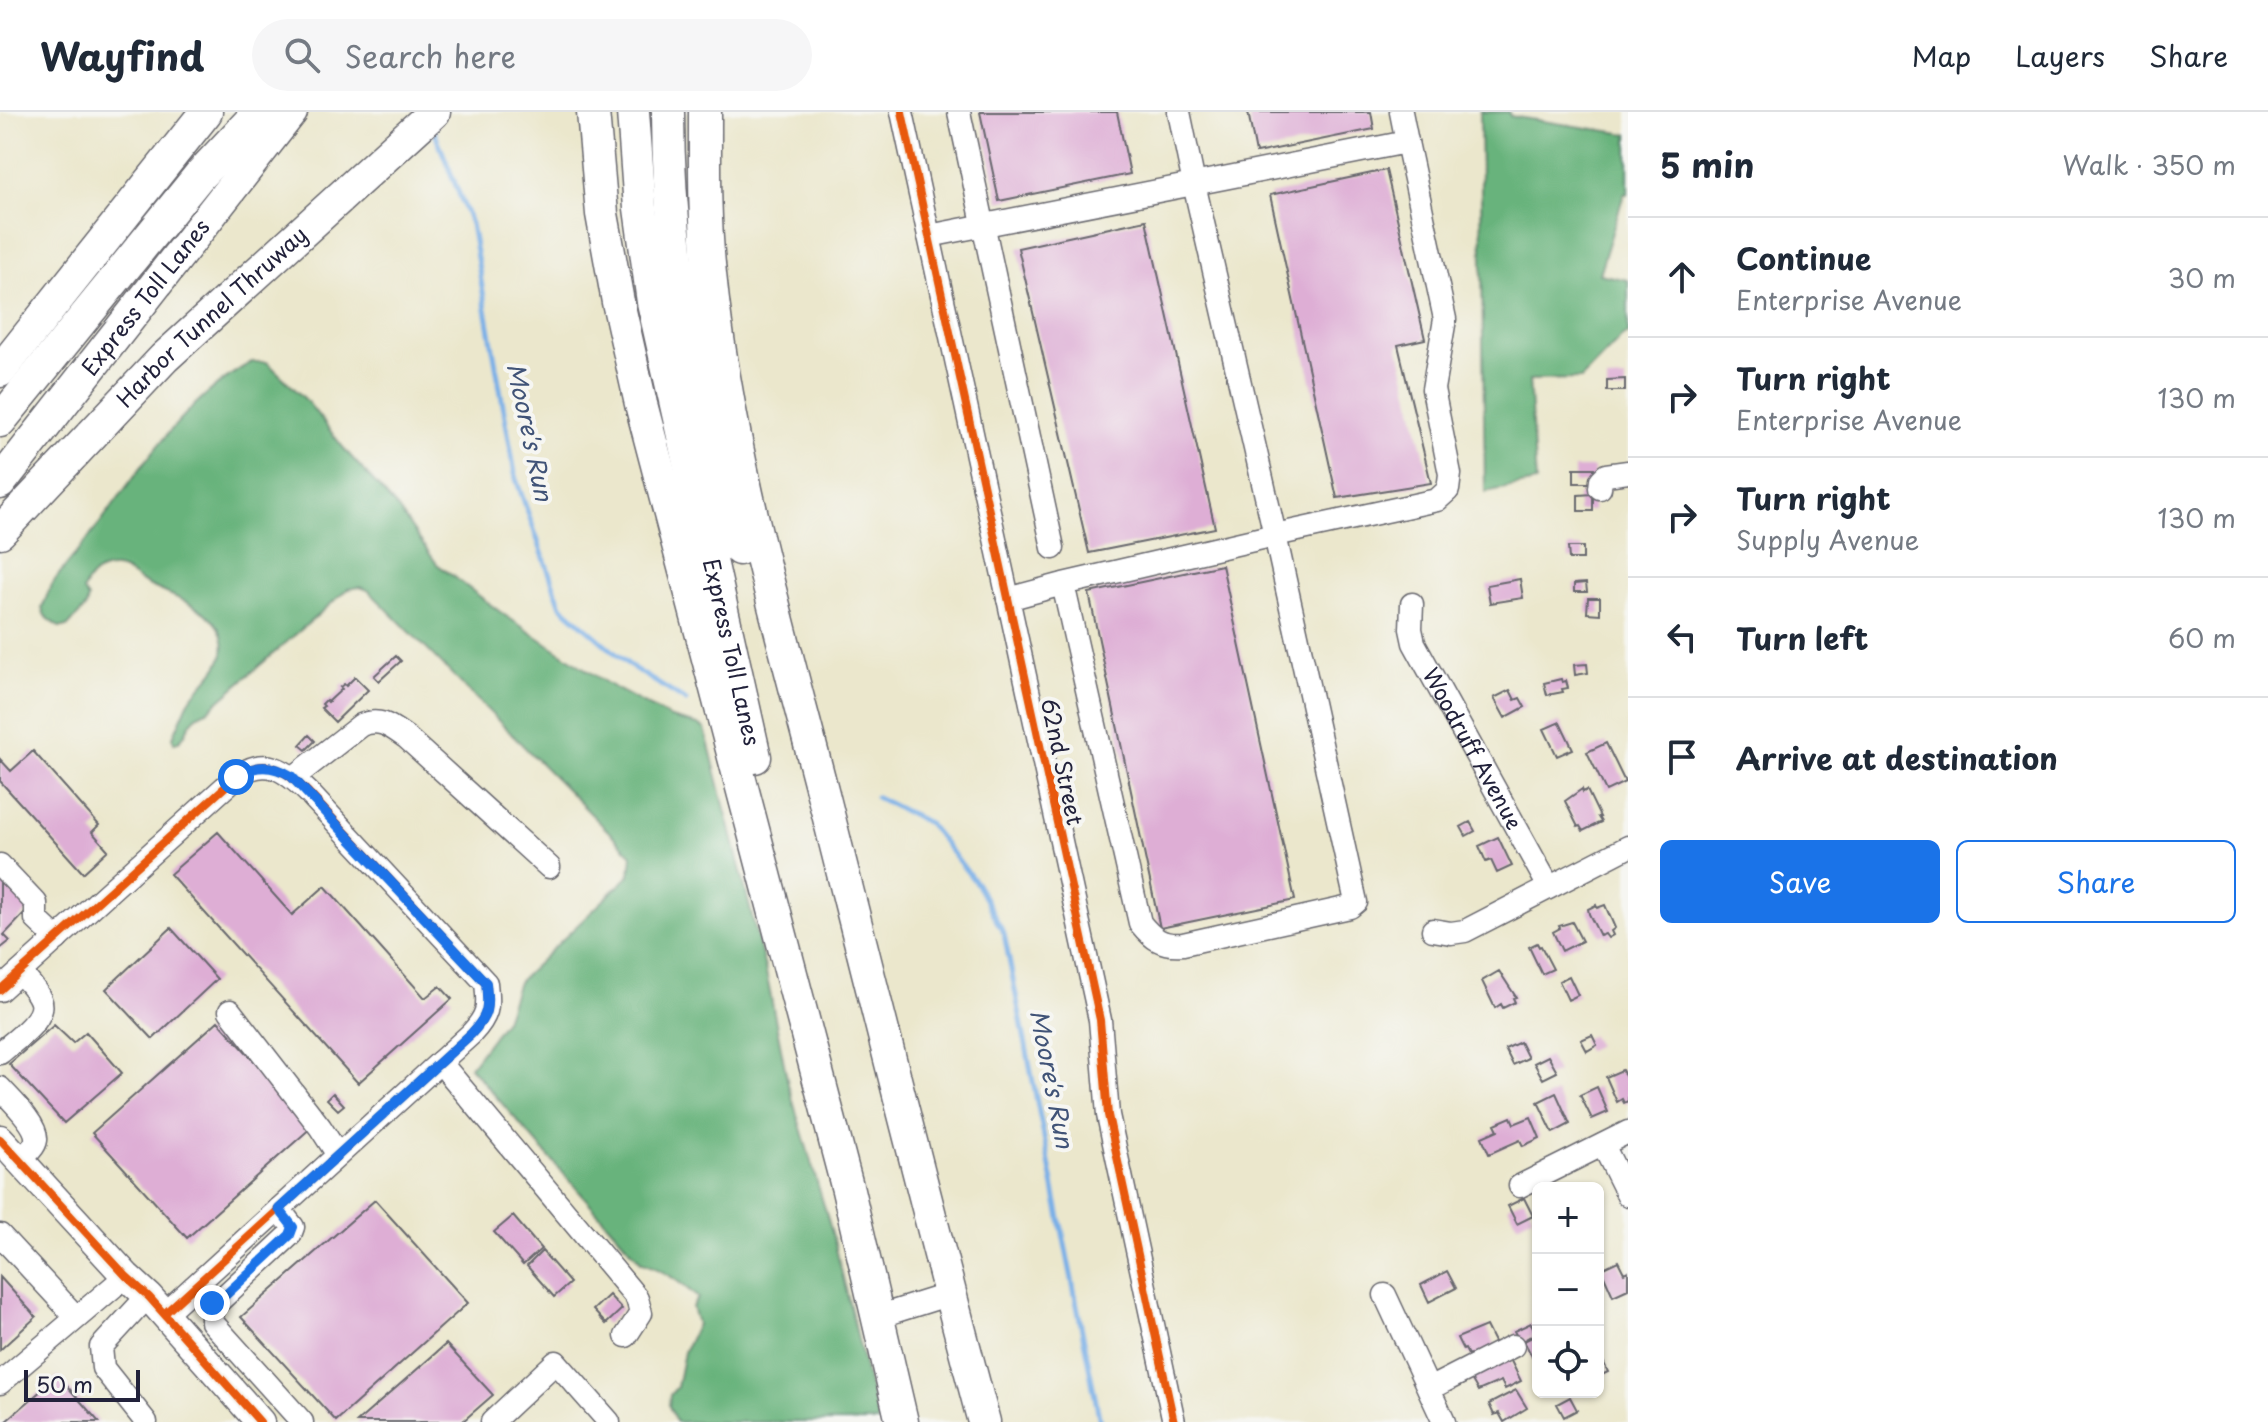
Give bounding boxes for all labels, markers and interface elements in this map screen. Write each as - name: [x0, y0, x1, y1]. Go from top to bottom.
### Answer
- search box: [252, 19, 812, 91]
- text: Wayfind: [40, 27, 204, 84]
- icon: search: [280, 33, 324, 77]
- text: Search here: [344, 33, 516, 78]
- text: Map: [1911, 34, 1971, 77]
- text: Layers: [2015, 34, 2105, 77]
- text: Share: [2149, 34, 2228, 77]
- text: 5 min: [1660, 138, 1754, 190]
- text: Walk · 350 m: [2063, 145, 2236, 184]
- street label: Express Toll Lanes: [73, 211, 216, 382]
- street label: Harbor Tunnel Thruway: [108, 218, 314, 414]
- text: Continue: [1736, 235, 1871, 280]
- icon: ahead: [1660, 255, 1704, 299]
- text: 30 m: [2168, 258, 2236, 297]
- text: Enterprise Avenue: [1736, 280, 1962, 319]
- text: Turn right: [1736, 355, 1891, 400]
- water label: Moore's Run: [499, 359, 564, 506]
- icon: right: [1660, 375, 1704, 419]
- text: 130 m: [2157, 378, 2236, 417]
- text: Enterprise Avenue: [1736, 400, 1962, 439]
- text: Turn right: [1736, 475, 1891, 520]
- icon: right: [1660, 495, 1704, 539]
- text: 130 m: [2157, 498, 2236, 537]
- text: Supply Avenue: [1736, 520, 1919, 559]
- street label: Express Toll Lanes: [696, 555, 770, 749]
- icon: left: [1660, 615, 1704, 659]
- text: Turn left: [1736, 615, 1868, 660]
- text: 60 m: [2168, 618, 2236, 657]
- street label: Woodruff Avenue: [1416, 661, 1532, 835]
- street label: 62nd Street: [1034, 695, 1093, 828]
- icon: arrive: [1660, 735, 1704, 779]
- text: Arrive at destination: [1736, 735, 2058, 780]
- route start: [218, 759, 254, 795]
- button: Save: [1660, 840, 1940, 923]
- button: Share: [1956, 840, 2236, 923]
- water label: Moore's Run: [1022, 1006, 1084, 1153]
- map controls: [1532, 1182, 1604, 1398]
- button: +: [1532, 1182, 1604, 1254]
- button: −: [1532, 1254, 1604, 1326]
- route end: [194, 1285, 230, 1321]
- button: locate: [1532, 1326, 1604, 1398]
- scale bar: [24, 1366, 140, 1402]
- text: 50 m: [36, 1367, 93, 1400]

